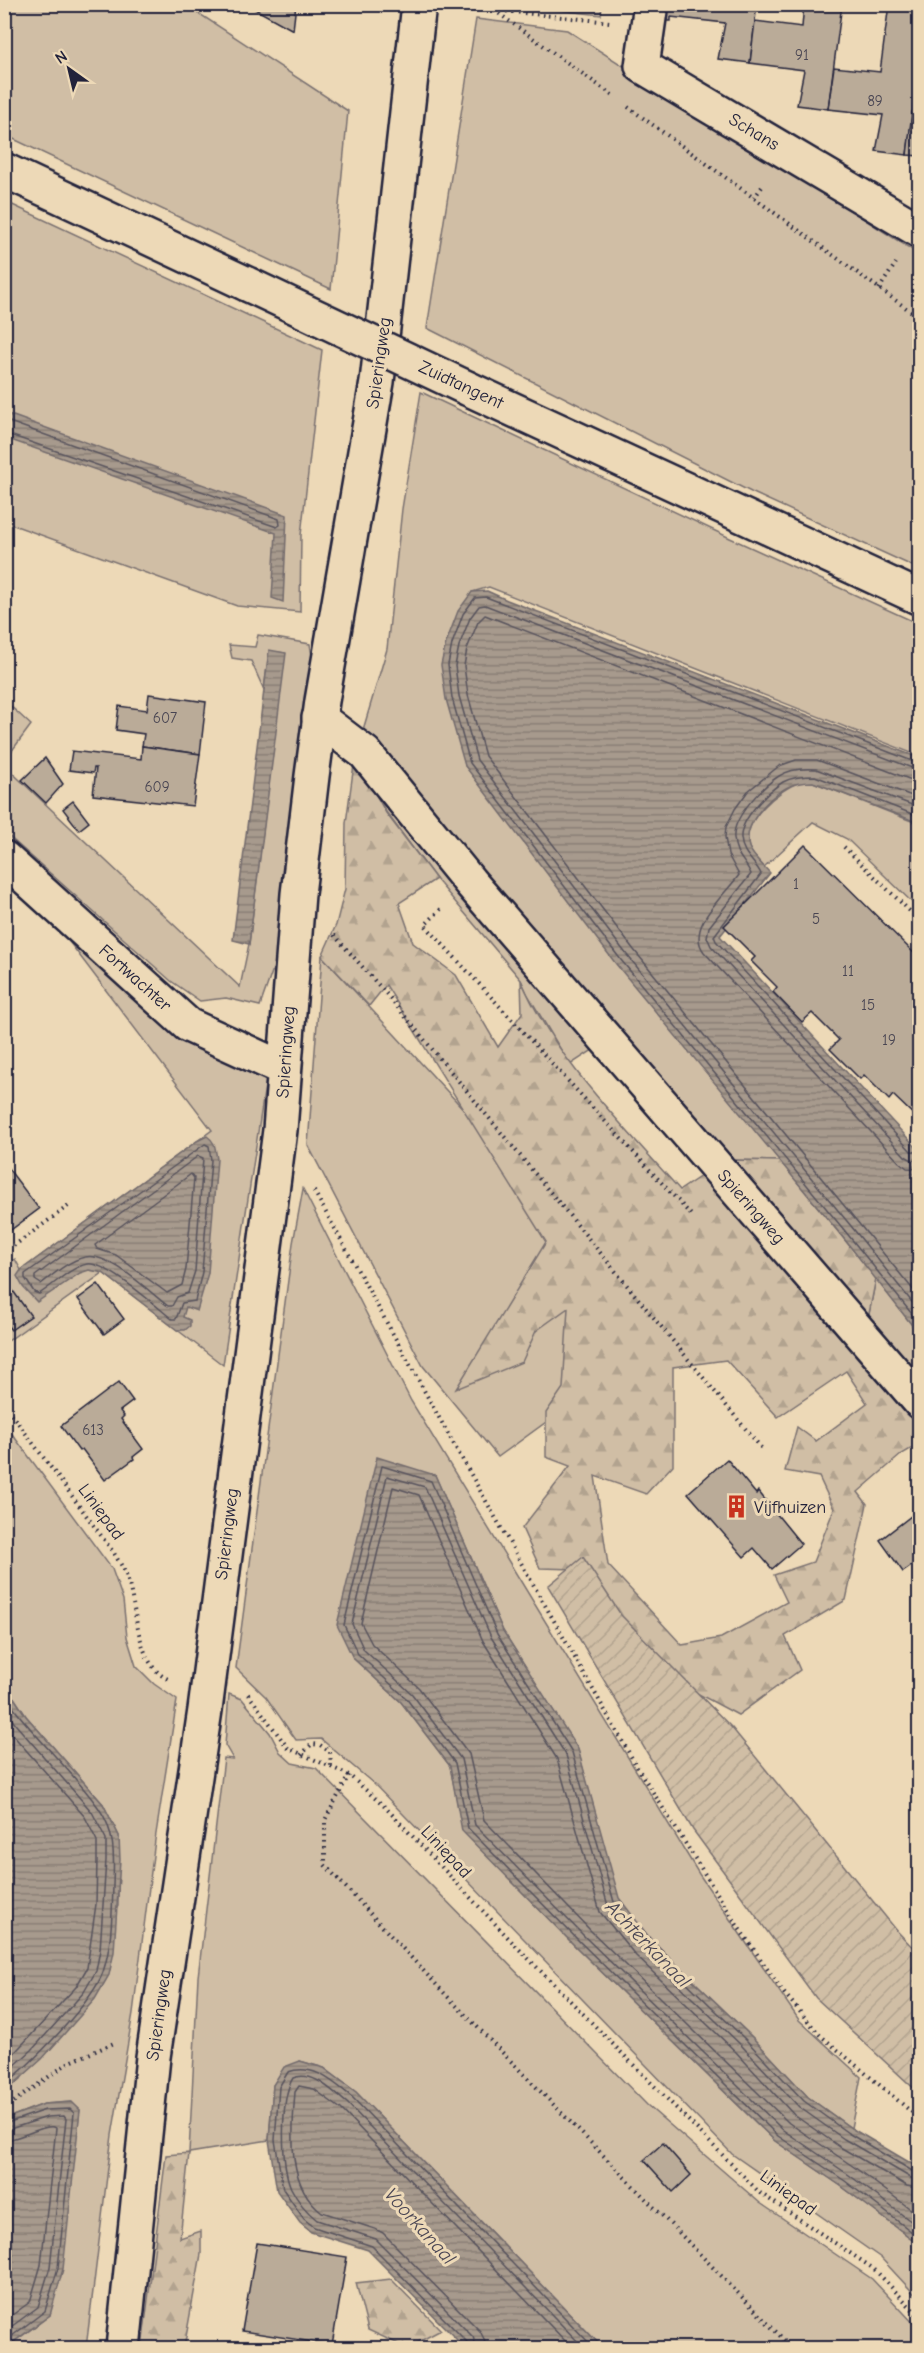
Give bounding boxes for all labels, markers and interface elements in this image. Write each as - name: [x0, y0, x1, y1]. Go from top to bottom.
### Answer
- north arrow: [39, 39, 99, 99]
- house number: 91: [795, 46, 809, 64]
- text: N: [52, 47, 71, 68]
- house number: 89: [867, 92, 883, 110]
- street label: Schans: [725, 109, 783, 155]
- street label: Spieringweg: [362, 316, 396, 410]
- street label: Zuidtangent: [415, 356, 507, 414]
- house number: 607: [153, 709, 177, 727]
- house number: 609: [144, 778, 170, 796]
- house number: 1: [793, 875, 799, 893]
- house number: 5: [812, 910, 820, 928]
- street label: Fortwachter: [95, 940, 176, 1016]
- house number: 11: [842, 962, 854, 980]
- house number: 15: [861, 996, 875, 1014]
- street label: Spieringweg: [272, 1005, 300, 1099]
- house number: 19: [882, 1031, 896, 1049]
- street label: Spieringweg: [713, 1165, 789, 1249]
- house number: 613: [82, 1421, 104, 1439]
- street label: Liniepad: [74, 1480, 128, 1544]
- street label: Spieringweg: [211, 1487, 243, 1581]
- building icon: Vijfhuizen: [723, 1494, 749, 1520]
- place label: Vijfhuizen: [754, 1497, 826, 1518]
- street label: Liniepad: [416, 1821, 476, 1883]
- water label: Achterkanaal: [600, 1895, 696, 1993]
- street label: Spieringweg: [142, 1968, 176, 2062]
- street label: Liniepad: [756, 2166, 820, 2220]
- water label: Voorkanaal: [380, 2183, 461, 2269]

